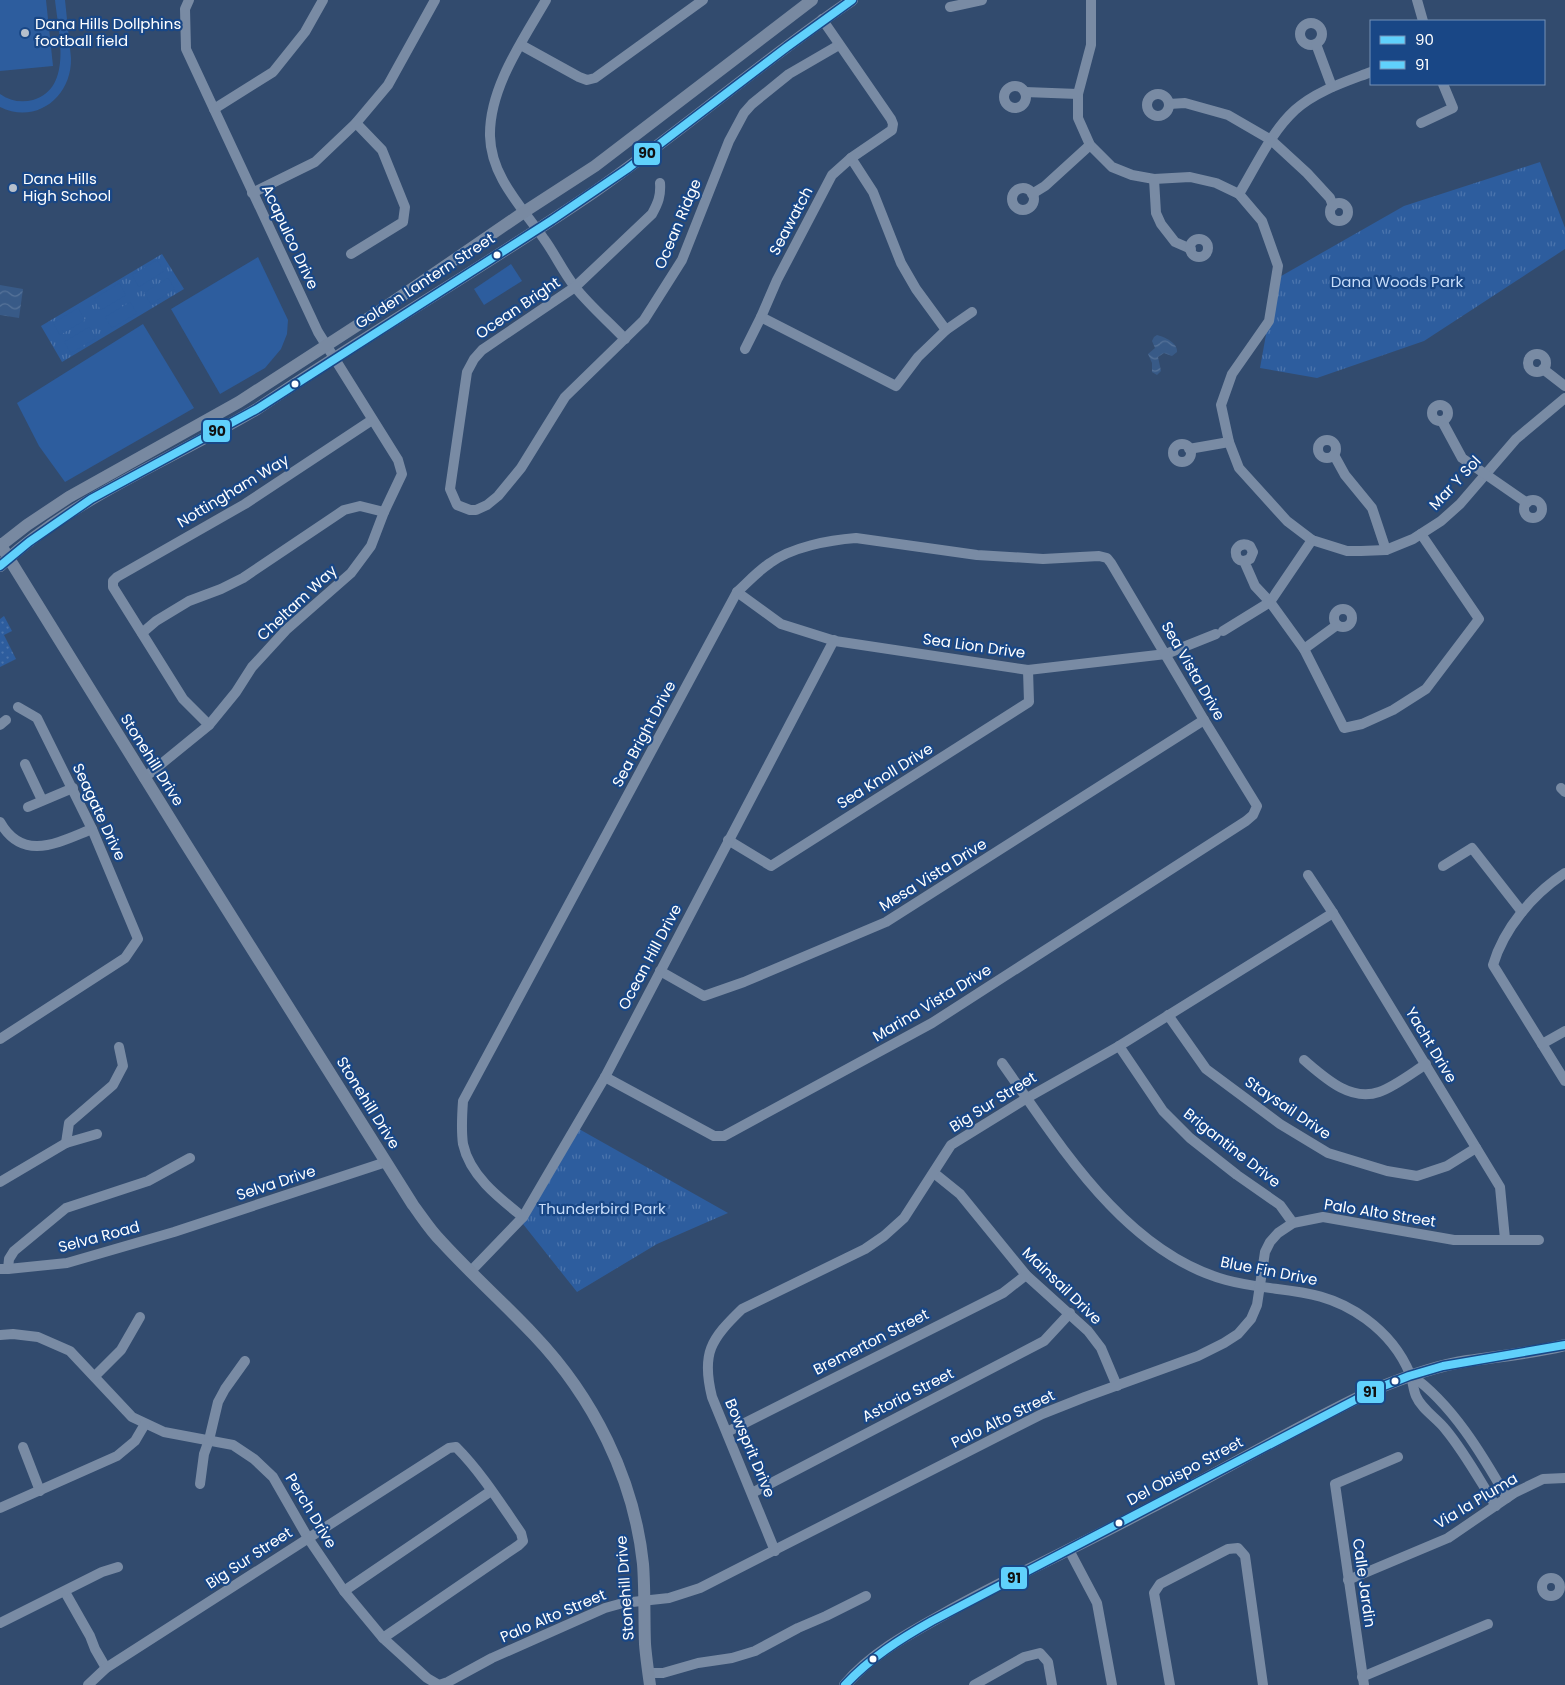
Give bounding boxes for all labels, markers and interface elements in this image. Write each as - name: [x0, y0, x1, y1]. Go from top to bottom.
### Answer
- place label: Dana Hills Dollphins football field: [35, 13, 181, 51]
- legend: [1370, 20, 1545, 85]
- marker: Dana Hills Dollphins football field: [19, 27, 31, 39]
- text: 90: [1415, 29, 1434, 50]
- text: 91: [1415, 54, 1429, 75]
- line badge: 90: [633, 142, 661, 166]
- text: 90: [638, 143, 656, 163]
- place label: Dana Hills High School: [23, 168, 111, 206]
- street label: Ocean Ridge: [649, 175, 706, 272]
- street label: Acapulco Drive: [257, 181, 324, 292]
- marker: Dana Hills High School: [7, 182, 19, 194]
- street label: Seawatch: [764, 183, 817, 259]
- street label: Golden Lantern Street: [351, 228, 498, 334]
- unlabelled marker: [492, 250, 502, 260]
- park label: Dana Woods Park: [1331, 271, 1463, 292]
- street label: Ocean Bright: [471, 272, 564, 344]
- unlabelled marker: [290, 379, 300, 389]
- line badge: 90: [202, 419, 231, 443]
- text: 90: [208, 421, 226, 441]
- street label: Nottingham Way: [173, 449, 293, 532]
- street label: Mar Y Sol: [1424, 451, 1485, 515]
- street label: Cheltam Way: [252, 560, 342, 645]
- street label: Sea Vista Drive: [1157, 617, 1230, 724]
- street label: Sea Lion Drive: [921, 628, 1027, 663]
- street label: Sea Bright Drive: [607, 677, 680, 791]
- street label: Stonehill Drive: [116, 710, 189, 810]
- street label: Sea Knoll Drive: [833, 738, 937, 813]
- street label: Seagate Drive: [68, 760, 131, 864]
- street label: Mesa Vista Drive: [875, 833, 990, 916]
- street label: Ocean Hill Drive: [613, 900, 686, 1013]
- street label: Marina Vista Drive: [868, 959, 995, 1046]
- street label: Yacht Drive: [1401, 1003, 1462, 1086]
- street label: Stonehill Drive: [332, 1053, 405, 1153]
- street label: Big Sur Street: [945, 1066, 1040, 1137]
- street label: Staysail Drive: [1241, 1071, 1336, 1144]
- street label: Brigantine Drive: [1179, 1103, 1285, 1192]
- street label: Selva Drive: [234, 1160, 318, 1205]
- street label: Palo Alto Street: [1323, 1193, 1437, 1232]
- park label: Thunderbird Park: [538, 1198, 666, 1219]
- street label: Selva Road: [56, 1216, 142, 1257]
- street label: Mainsail Drive: [1018, 1242, 1107, 1329]
- street label: Blue Fin Drive: [1219, 1251, 1319, 1290]
- street label: Bremerton Street: [809, 1303, 932, 1380]
- street label: Astoria Street: [858, 1362, 957, 1427]
- unlabelled marker: [1390, 1376, 1400, 1386]
- line badge: 91: [1356, 1380, 1385, 1404]
- text: 91: [1363, 1382, 1377, 1402]
- street label: Palo Alto Street: [947, 1384, 1058, 1453]
- street label: Bowsprit Drive: [720, 1395, 781, 1500]
- street label: Del Obispo Street: [1123, 1431, 1247, 1510]
- street label: Via la Pluma: [1430, 1468, 1521, 1534]
- street label: Perch Drive: [281, 1469, 342, 1552]
- unlabelled marker: [1114, 1518, 1124, 1528]
- street label: Big Sur Street: [202, 1522, 296, 1593]
- street label: Stonehill Drive: [610, 1535, 639, 1641]
- street label: Calle Jardin: [1348, 1537, 1381, 1629]
- line badge: 91: [1000, 1566, 1028, 1590]
- text: 91: [1007, 1568, 1021, 1588]
- street label: Palo Alto Street: [497, 1584, 609, 1647]
- unlabelled marker: [868, 1654, 878, 1664]

